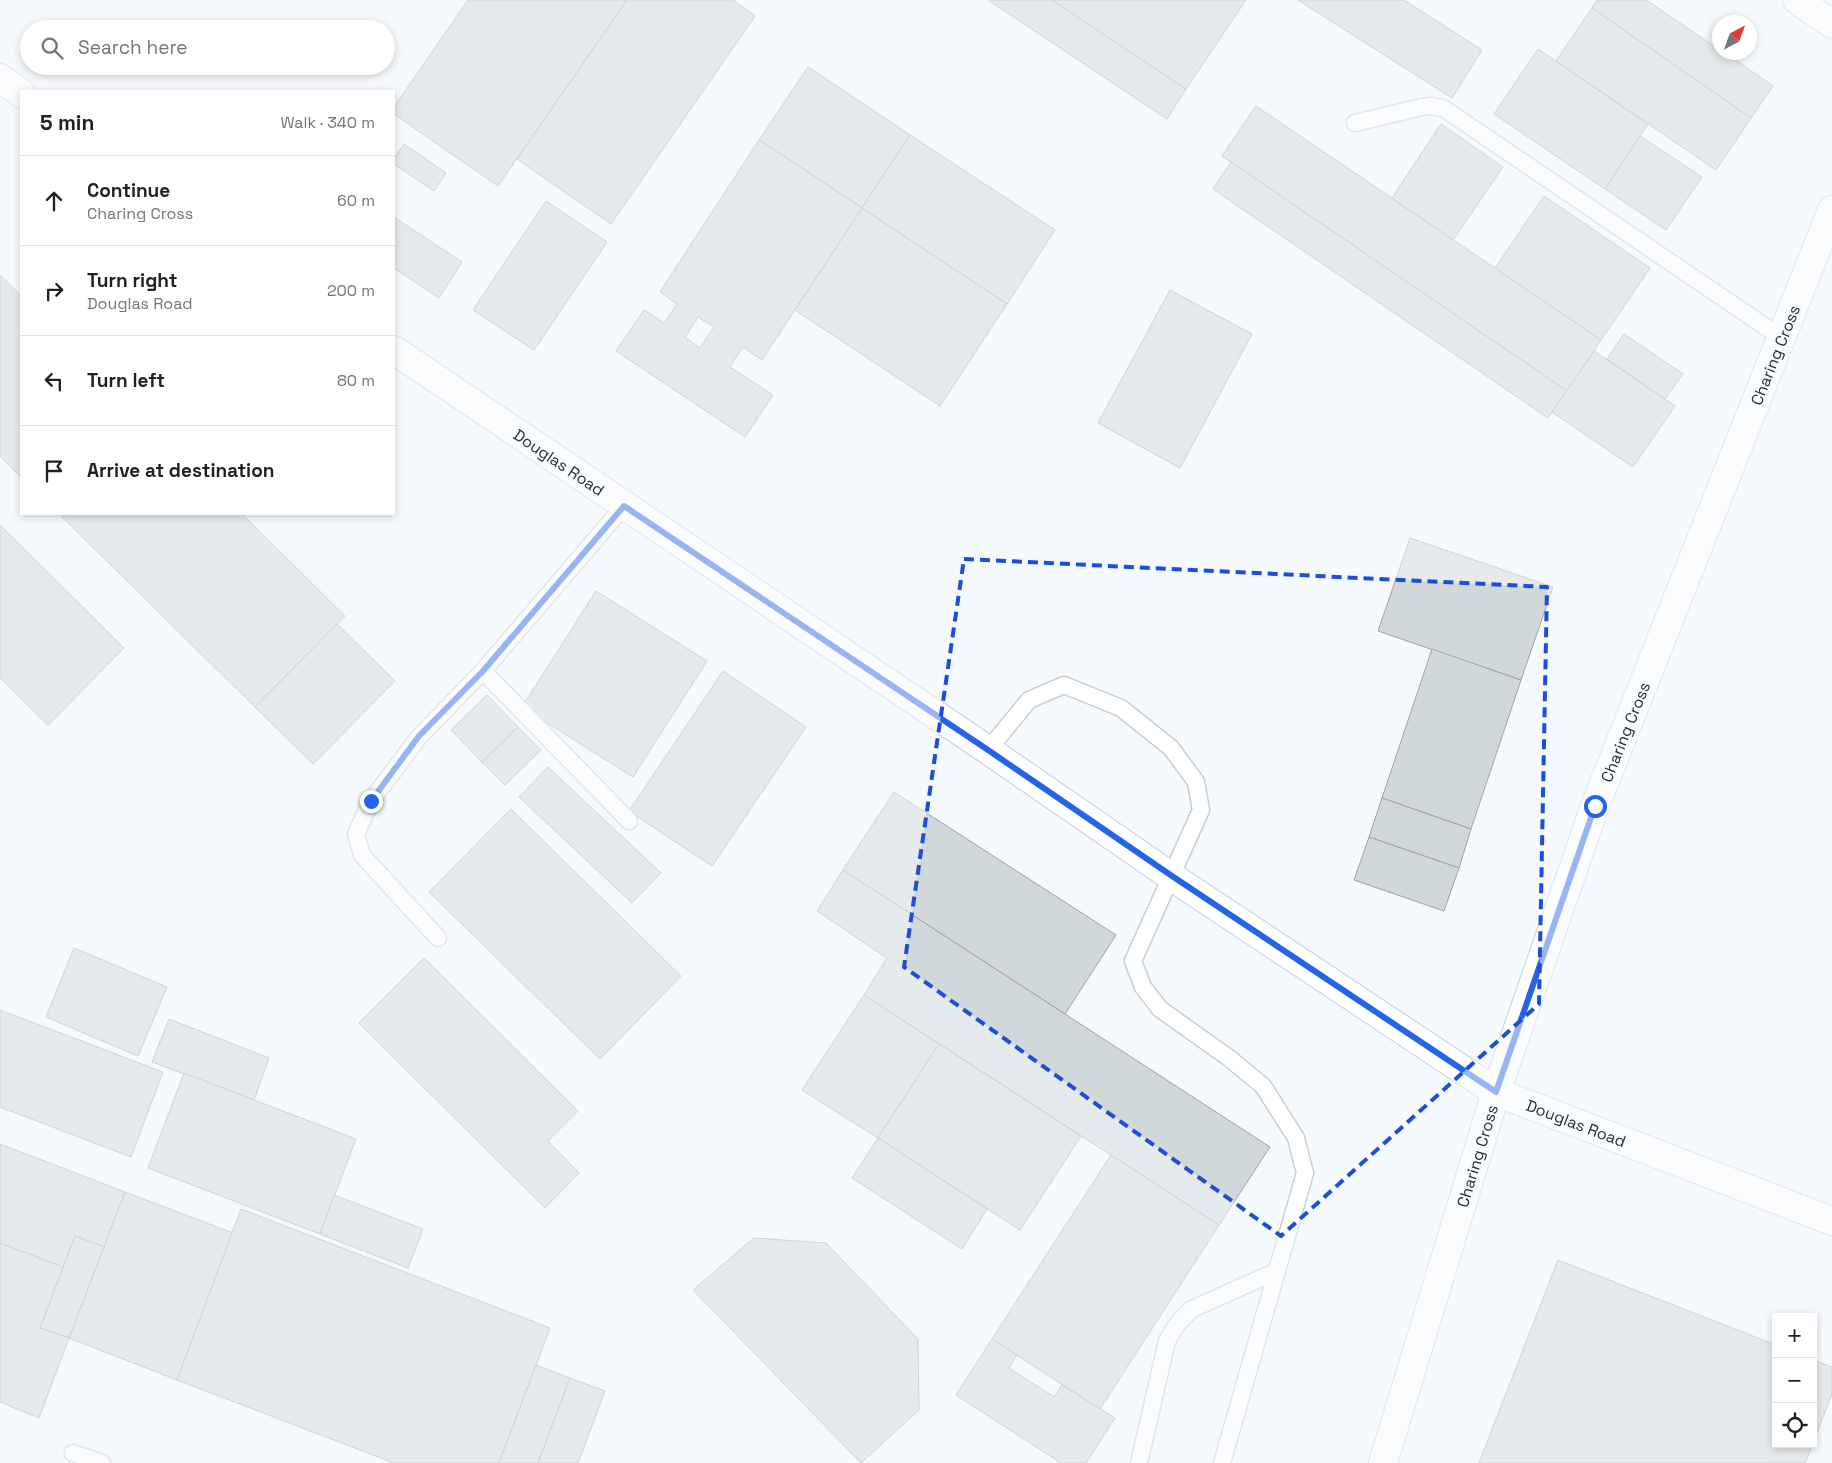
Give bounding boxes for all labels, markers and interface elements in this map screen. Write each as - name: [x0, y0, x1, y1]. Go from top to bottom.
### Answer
- north arrow: [1712, 15, 1757, 60]
- search box: [20, 20, 395, 75]
- icon: search: [38, 34, 66, 62]
- text: Search here: [78, 35, 188, 60]
- text: 5 min: [40, 109, 94, 136]
- text: Walk · 340 m: [280, 112, 375, 133]
- text: Continue: [87, 178, 170, 203]
- icon: ahead: [40, 187, 68, 215]
- text: 60 m: [337, 190, 375, 211]
- text: Charing Cross: [87, 203, 193, 224]
- text: Turn right: [87, 268, 177, 293]
- icon: right: [40, 277, 68, 305]
- text: 200 m: [327, 280, 375, 301]
- text: Douglas Road: [87, 293, 192, 314]
- street label: Charing Cross: [1746, 302, 1805, 408]
- icon: left: [40, 367, 68, 395]
- text: Turn left: [87, 368, 165, 393]
- text: 80 m: [337, 370, 375, 391]
- street label: Douglas Road: [509, 424, 608, 501]
- icon: arrive: [40, 457, 68, 485]
- text: Arrive at destination: [87, 458, 275, 483]
- street label: Charing Cross: [1596, 679, 1655, 785]
- route end: [360, 790, 383, 813]
- route start: [1584, 795, 1607, 818]
- street label: Douglas Road: [1523, 1095, 1629, 1152]
- street label: Charing Cross: [1452, 1102, 1503, 1210]
- map controls: [1772, 1313, 1817, 1448]
- button: +: [1772, 1313, 1817, 1358]
- button: −: [1772, 1358, 1817, 1403]
- button: locate: [1772, 1403, 1817, 1448]

